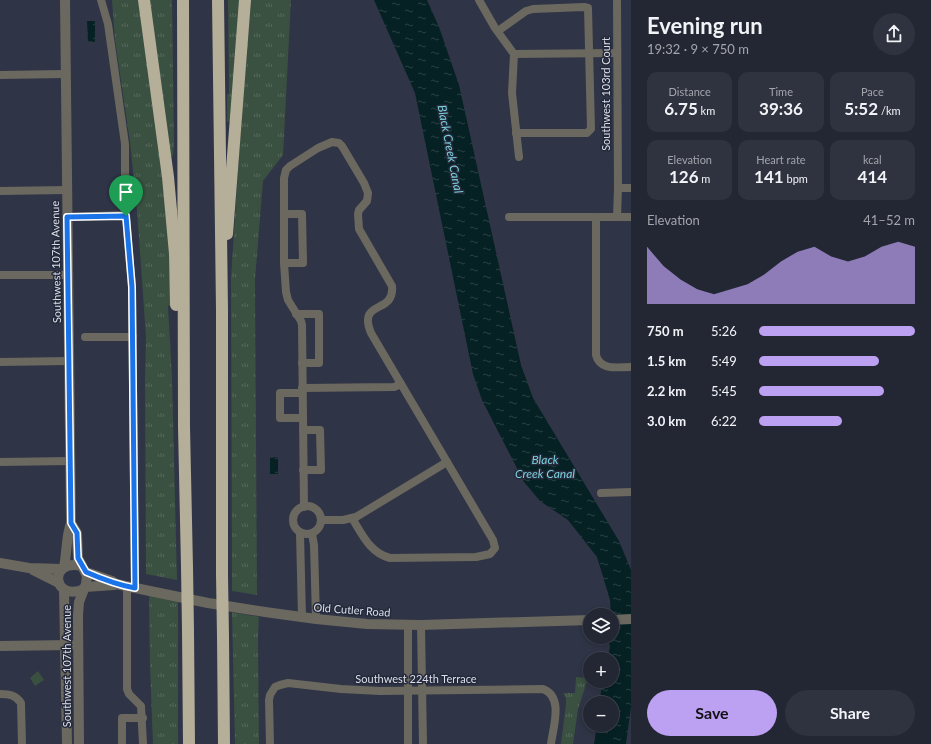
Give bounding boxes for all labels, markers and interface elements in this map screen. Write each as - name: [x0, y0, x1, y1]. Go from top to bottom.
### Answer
- text: Evening run: [647, 12, 763, 39]
- button: share: [873, 13, 915, 55]
- street label: Southwest 103rd Court: [599, 37, 612, 151]
- text: 19:32 · 9 × 750 m: [647, 41, 749, 57]
- text: Distance: [669, 85, 711, 98]
- text: Time: [769, 85, 793, 98]
- text: Pace: [861, 85, 884, 98]
- text: 6.75: [664, 98, 698, 119]
- text: 39:36: [759, 98, 803, 119]
- text: 5:52: [844, 98, 878, 119]
- water label: Black Creek Canal: [435, 103, 466, 195]
- text: km: [698, 104, 715, 117]
- text: /km: [878, 104, 901, 117]
- text: Elevation: [667, 153, 712, 166]
- text: Heart rate: [756, 153, 806, 166]
- text: kcal: [863, 153, 882, 166]
- text: 126: [669, 166, 699, 187]
- text: 141: [754, 166, 784, 187]
- text: 414: [858, 166, 887, 187]
- text: m: [699, 172, 710, 185]
- text: bpm: [784, 172, 808, 185]
- pin: [109, 175, 143, 216]
- icon: arrive: [115, 181, 137, 203]
- street label: Southwest 107th Avenue: [48, 201, 63, 323]
- text: Elevation: [647, 212, 700, 228]
- text: 41–52 m: [863, 212, 915, 228]
- text: 750 m: [647, 323, 684, 339]
- text: 5:26: [711, 323, 737, 339]
- text: 1.5 km: [647, 353, 686, 369]
- text: 5:49: [711, 353, 737, 369]
- text: 2.2 km: [647, 383, 686, 399]
- text: 5:45: [711, 383, 737, 399]
- text: 3.0 km: [647, 413, 686, 429]
- text: 6:22: [711, 413, 737, 429]
- water label: Black Creek Canal: [515, 452, 575, 481]
- street label: Old Cutler Road: [313, 600, 391, 619]
- street label: Southwest 107th Avenue: [60, 605, 73, 727]
- map controls: [583, 608, 619, 732]
- button: layers: [583, 608, 619, 644]
- button: +: [583, 652, 619, 688]
- street label: Southwest 224th Terrace: [355, 672, 477, 685]
- button: Save: [647, 690, 777, 736]
- button: Share: [785, 690, 915, 736]
- button: −: [583, 696, 619, 732]

